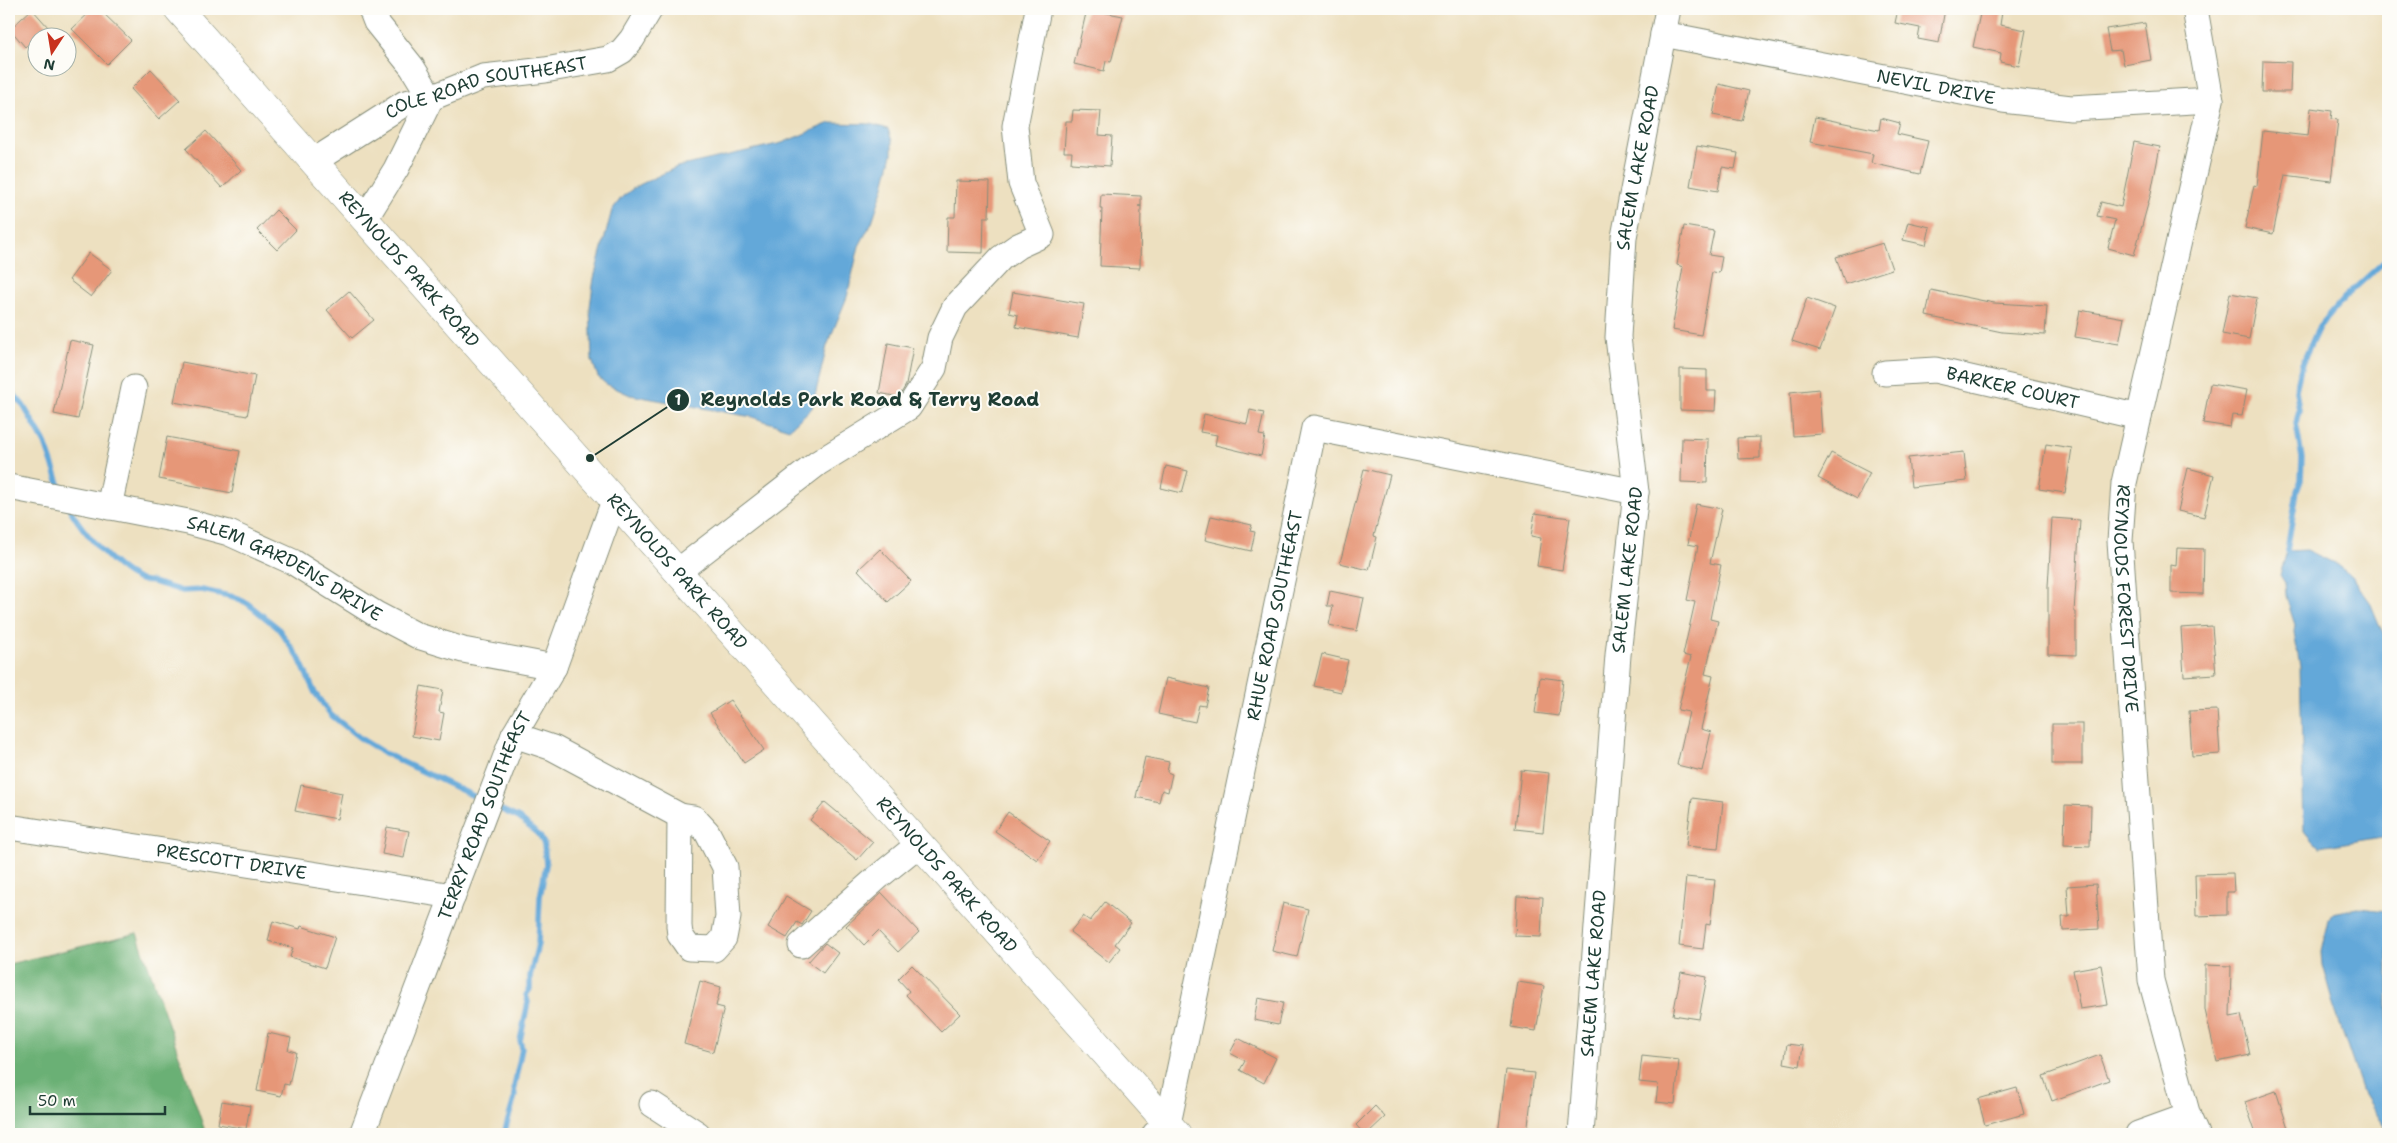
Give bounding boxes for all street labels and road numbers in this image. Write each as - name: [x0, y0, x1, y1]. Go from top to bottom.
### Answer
- street label: COLE ROAD SOUTHEAST: [380, 51, 589, 125]
- street label: NEVIL DRIVE: [1874, 64, 1997, 110]
- street label: SALEM LAKE ROAD: [1611, 83, 1665, 251]
- street label: REYNOLDS PARK ROAD: [333, 186, 485, 353]
- street label: BARKER COURT: [1944, 361, 2082, 415]
- street label: REYNOLDS FOREST DRIVE: [2108, 484, 2144, 714]
- street label: SALEM LAKE ROAD: [1606, 485, 1649, 654]
- street label: REYNOLDS PARK ROAD: [601, 488, 753, 655]
- street label: RHUE ROAD SOUTHEAST: [1241, 508, 1308, 723]
- street label: SALEM GARDENS DRIVE: [184, 510, 387, 627]
- street label: TERRY ROAD SOUTHEAST: [433, 707, 537, 924]
- street label: REYNOLDS PARK ROAD: [871, 792, 1023, 958]
- street label: PRESCOTT DRIVE: [154, 838, 308, 885]
- street label: SALEM LAKE ROAD: [1575, 889, 1612, 1058]

